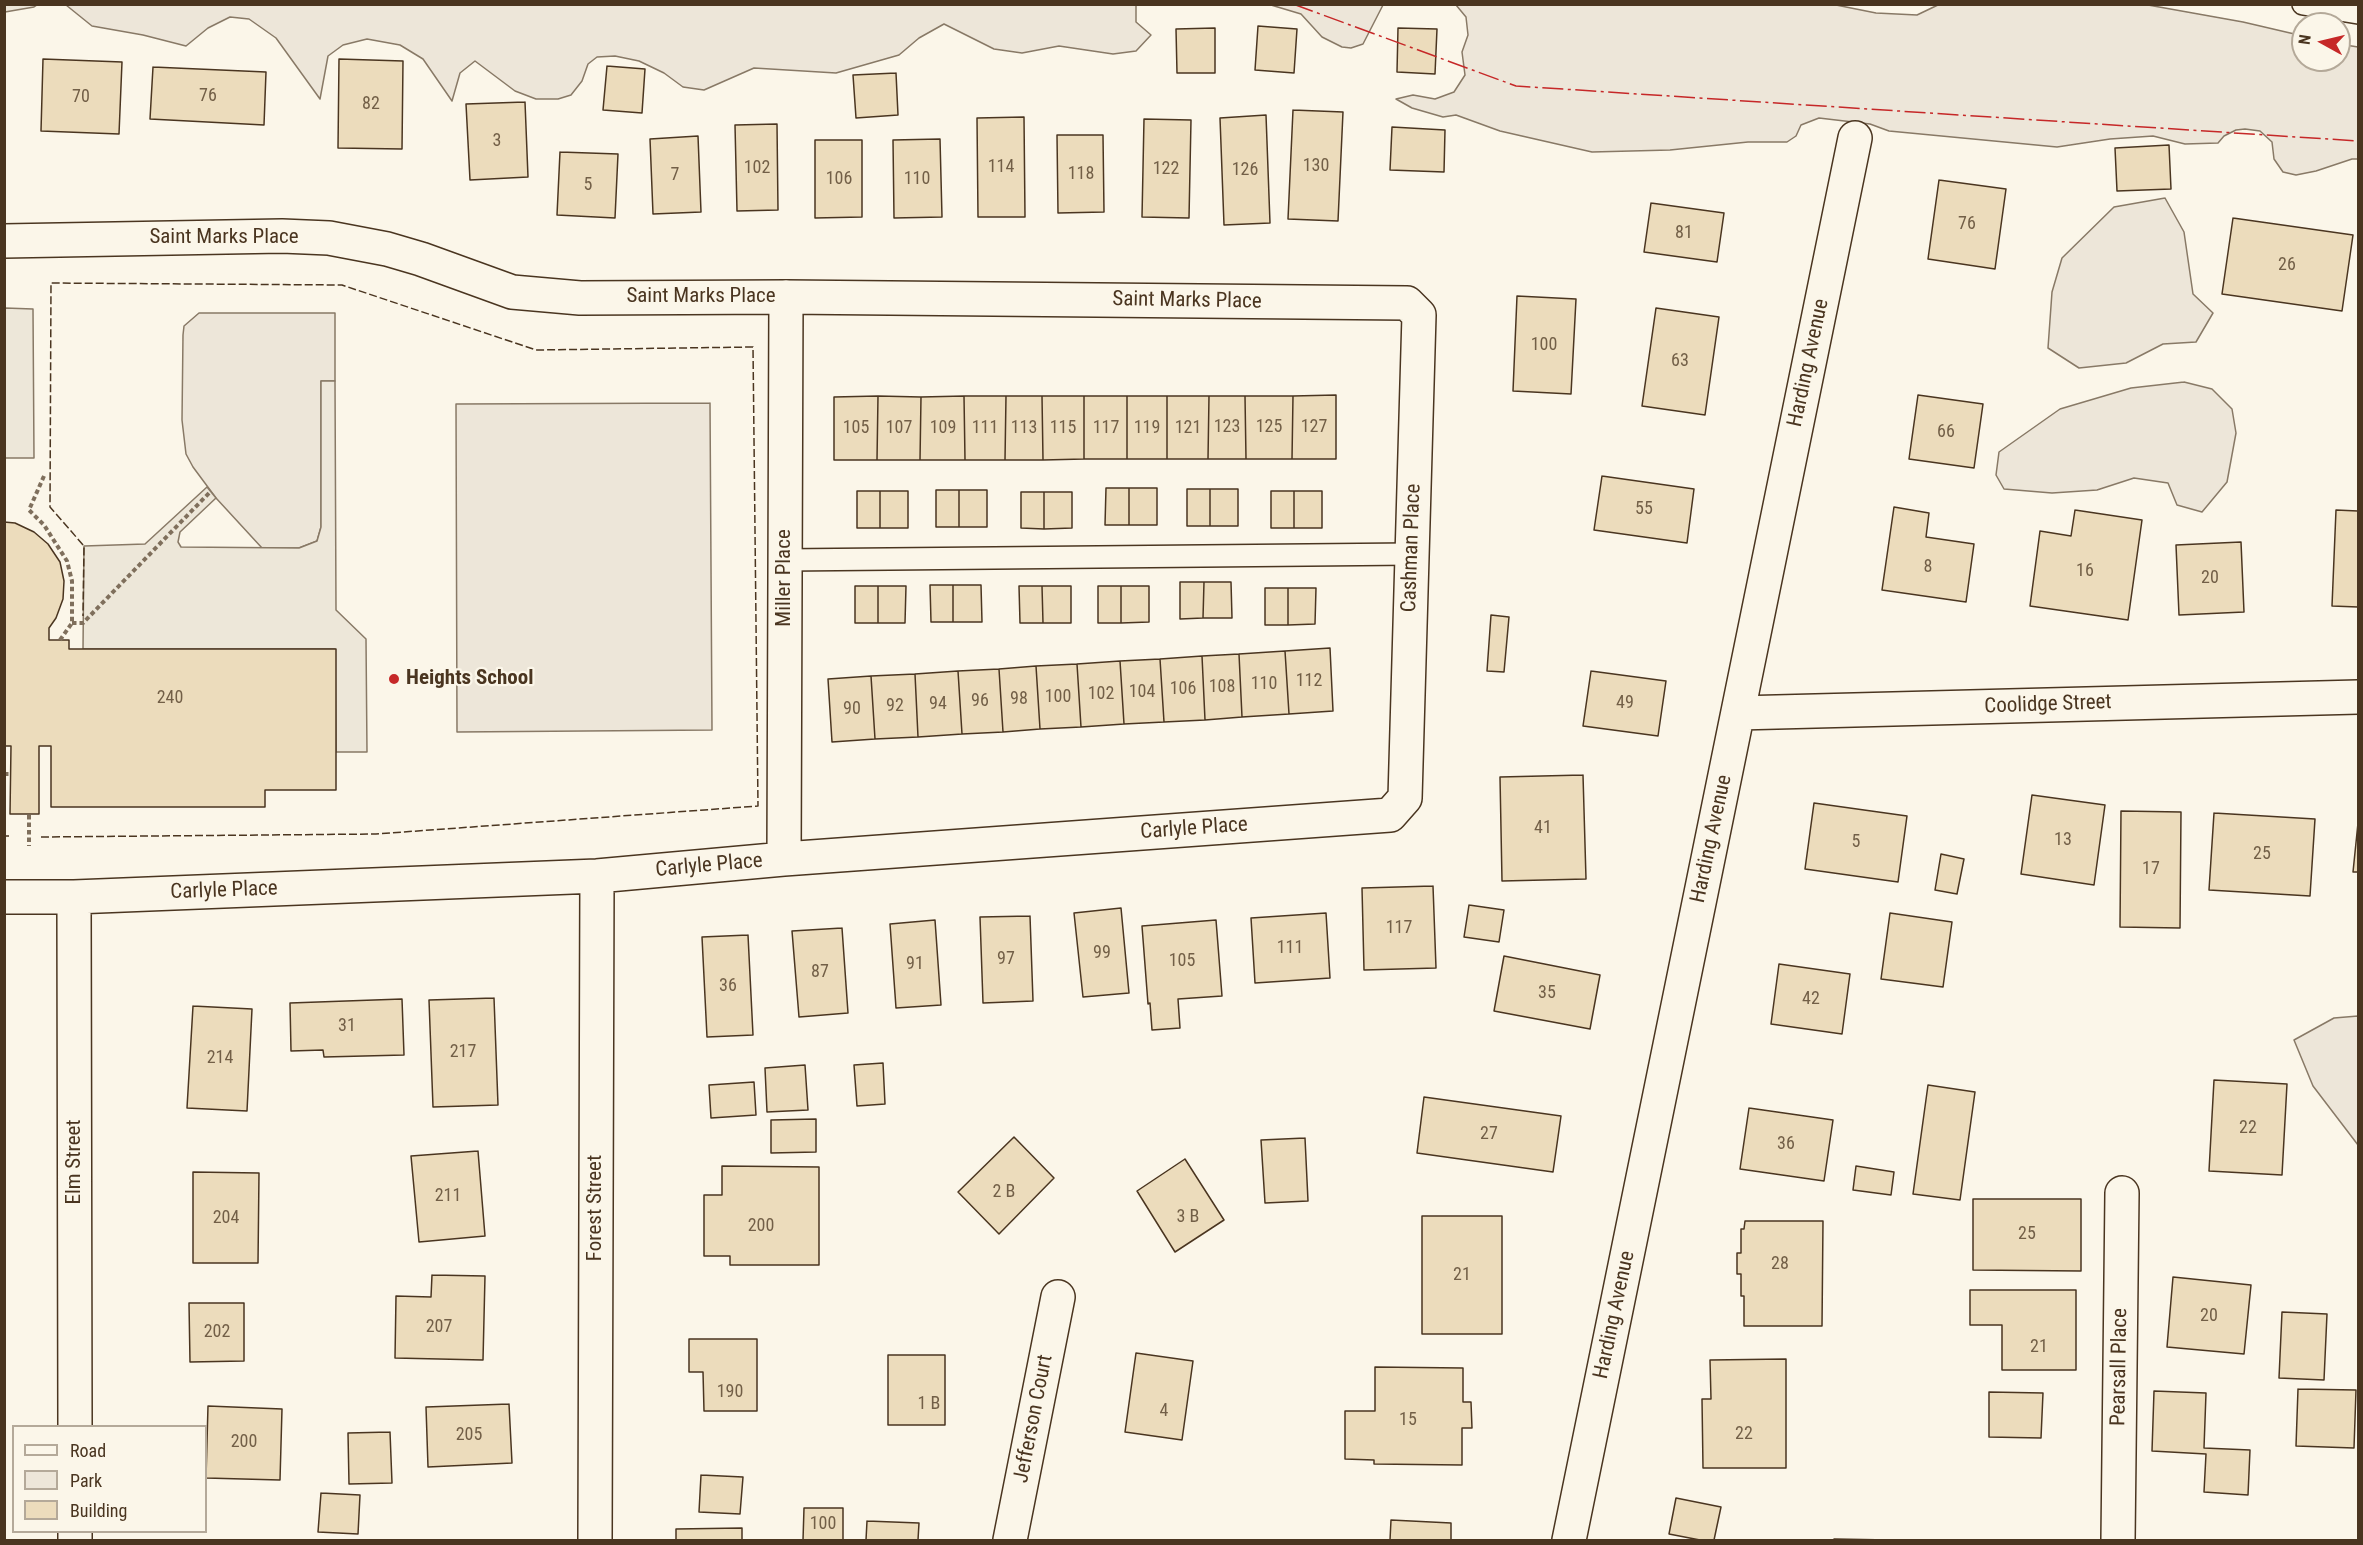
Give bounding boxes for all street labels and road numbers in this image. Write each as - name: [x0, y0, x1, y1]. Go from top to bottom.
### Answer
- street label: Saint Marks Place: [149, 225, 299, 251]
- street label: Saint Marks Place: [626, 284, 776, 310]
- street label: Saint Marks Place: [1112, 287, 1262, 315]
- street label: Harding Avenue: [1783, 297, 1835, 429]
- street label: Cashman Place: [1397, 483, 1427, 613]
- street label: Miller Place: [772, 529, 798, 627]
- street label: Coolidge Street: [1984, 690, 2112, 720]
- street label: Harding Avenue: [1686, 773, 1738, 905]
- street label: Carlyle Place: [1140, 813, 1248, 845]
- street label: Carlyle Place: [654, 849, 764, 883]
- street label: Carlyle Place: [170, 877, 278, 905]
- street label: Elm Street: [62, 1119, 88, 1205]
- street label: Forest Street: [583, 1155, 609, 1261]
- street label: Harding Avenue: [1589, 1249, 1641, 1381]
- street label: Pearsall Place: [2106, 1308, 2134, 1426]
- street label: Jefferson Court: [1009, 1353, 1059, 1485]

